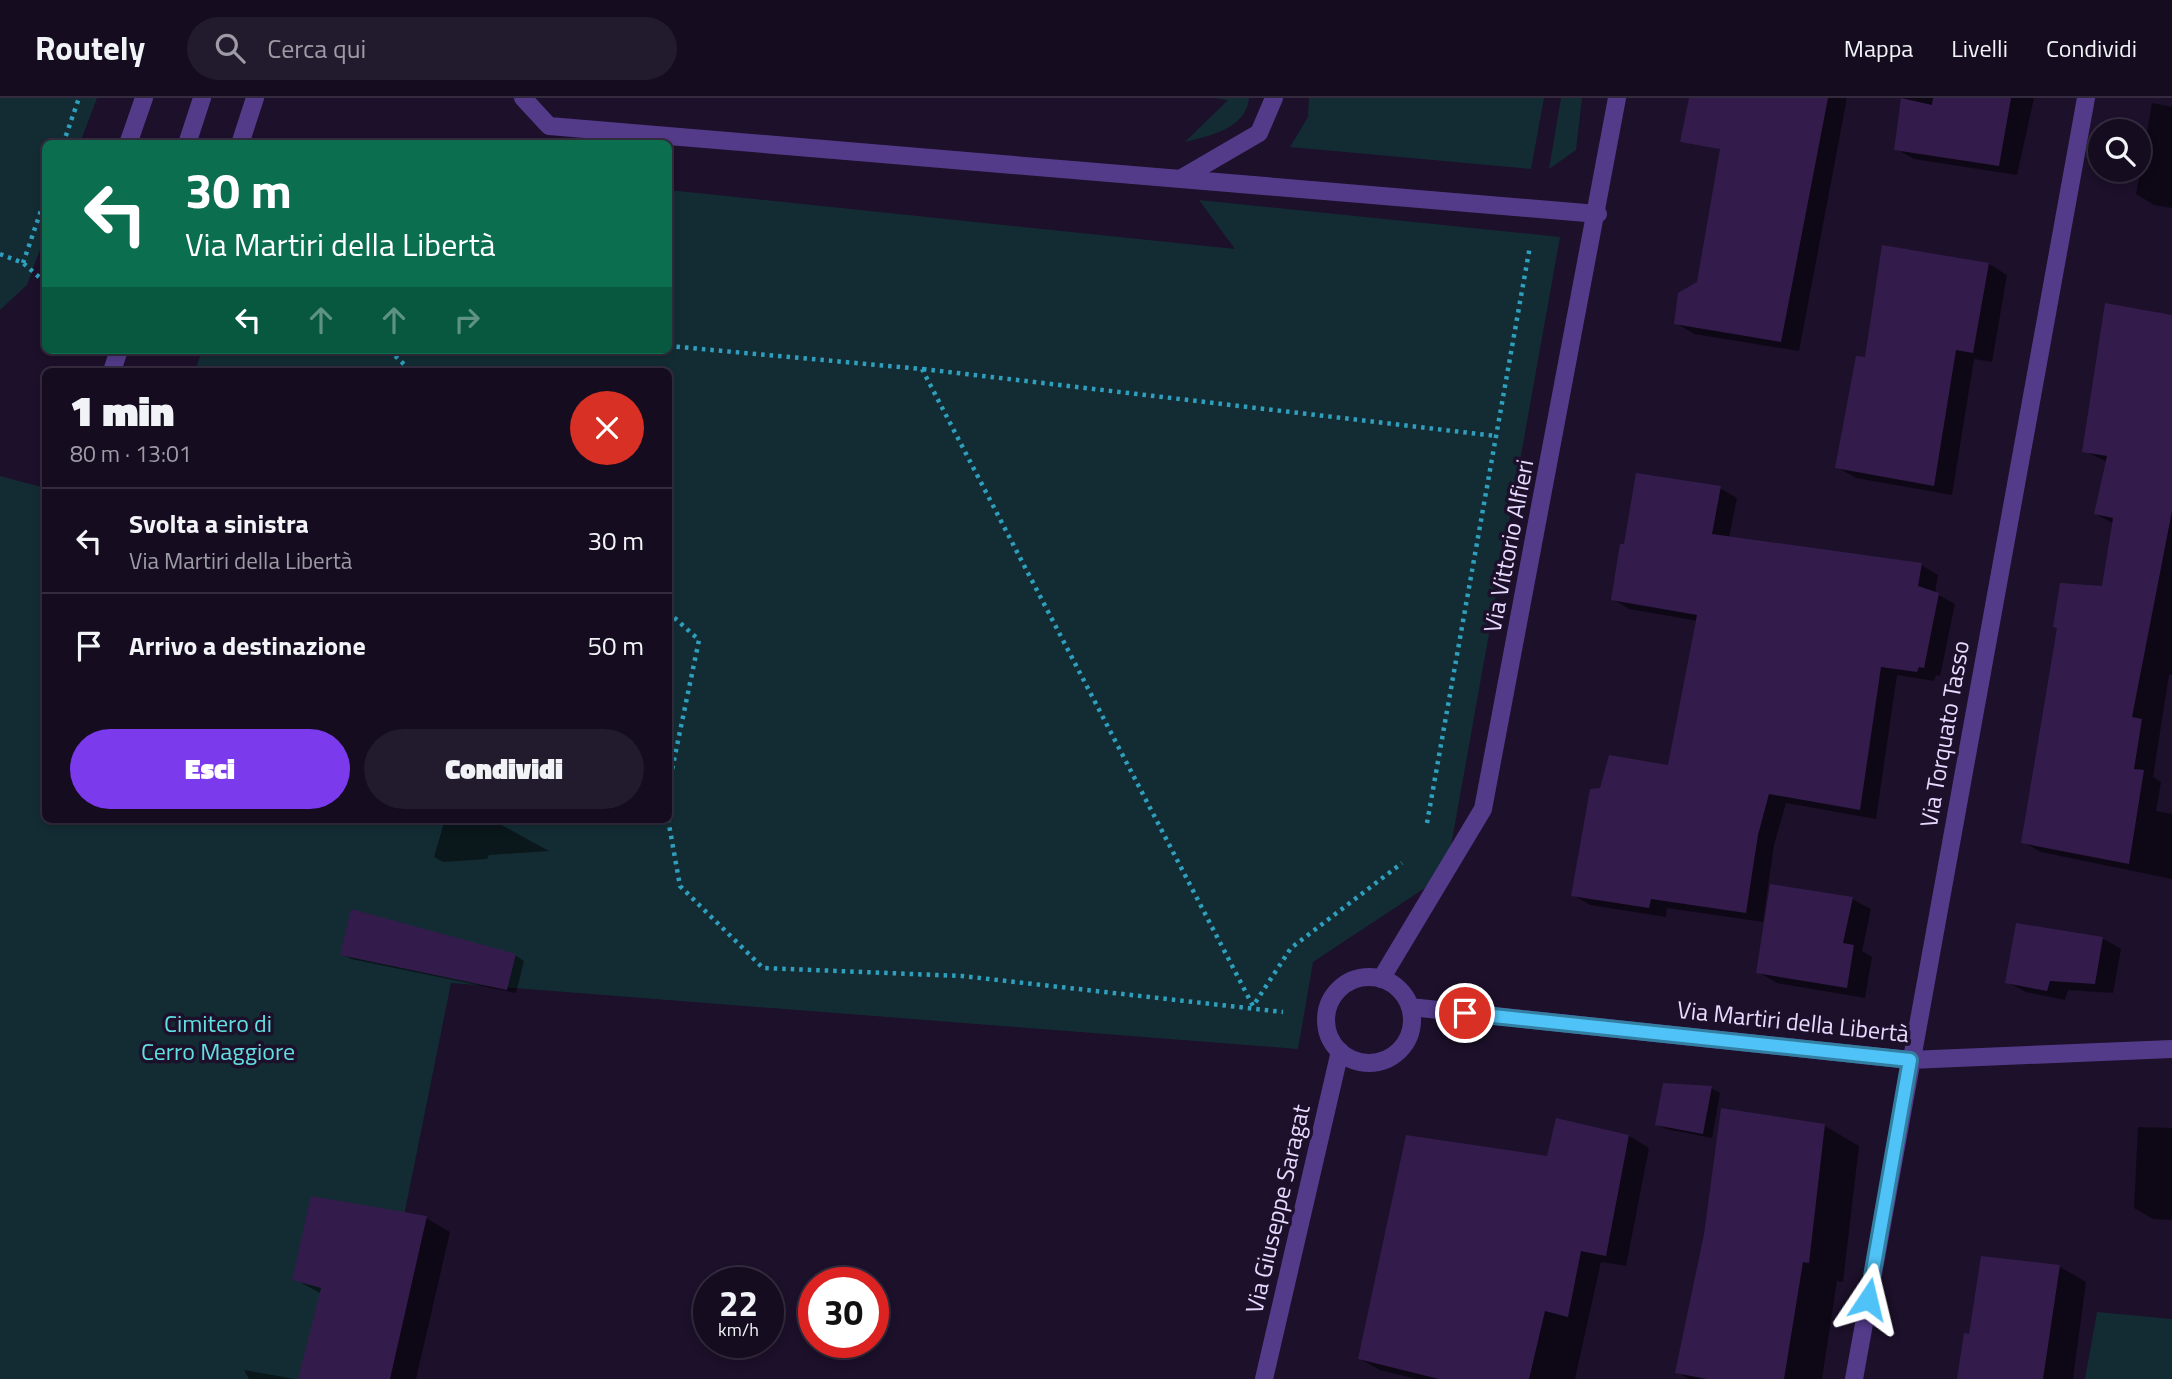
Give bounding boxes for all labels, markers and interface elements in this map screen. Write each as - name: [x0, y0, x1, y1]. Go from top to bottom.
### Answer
- search box: [187, 17, 677, 80]
- text: Routely: [35, 23, 145, 73]
- icon: search: [211, 29, 249, 67]
- text: Cerca qui: [267, 29, 366, 68]
- text: Mappa: [1844, 30, 1913, 66]
- text: Livelli: [1951, 30, 2008, 66]
- text: Condividi: [2046, 30, 2137, 66]
- map controls: [2088, 119, 2151, 182]
- button: search: [2088, 119, 2151, 182]
- text: 30 m: [185, 152, 292, 227]
- icon: left: [70, 168, 161, 259]
- text: Via Martiri della Libertà: [185, 220, 496, 268]
- icon: left: [229, 301, 267, 339]
- icon: ahead: [302, 301, 340, 339]
- icon: ahead: [375, 301, 413, 339]
- icon: right: [448, 301, 486, 339]
- text: 1 min: [70, 378, 174, 442]
- button: close: [570, 391, 644, 465]
- text: 80 m · 13:01: [70, 436, 192, 471]
- street label: Via Vittorio Alfieri: [1474, 456, 1542, 635]
- text: Svolta a sinistra: [129, 504, 309, 543]
- text: 30 m: [587, 521, 644, 560]
- icon: left: [70, 522, 108, 560]
- text: Via Martiri della Libertà: [129, 543, 352, 578]
- text: Arrivo a destinazione: [129, 626, 366, 665]
- text: 50 m: [587, 626, 644, 665]
- icon: arrive: [70, 627, 108, 665]
- street label: Via Torquato Tasso: [1910, 638, 1978, 830]
- button: Esci: [70, 729, 350, 809]
- button: Condividi: [364, 729, 644, 809]
- pin: [1435, 983, 1495, 1043]
- street label: Via Martiri della Libertà: [1675, 991, 1911, 1051]
- icon: arrive: [1446, 994, 1484, 1032]
- park label: Cimitero di Cerro Maggiore: [141, 1005, 295, 1069]
- street label: Via Giuseppe Saragat: [1235, 1100, 1319, 1317]
- position arrow: [1831, 1262, 1905, 1336]
- speed limit sign: 30: [798, 1267, 889, 1358]
- text: 22: [719, 1276, 758, 1330]
- text: km/h: [718, 1316, 759, 1343]

